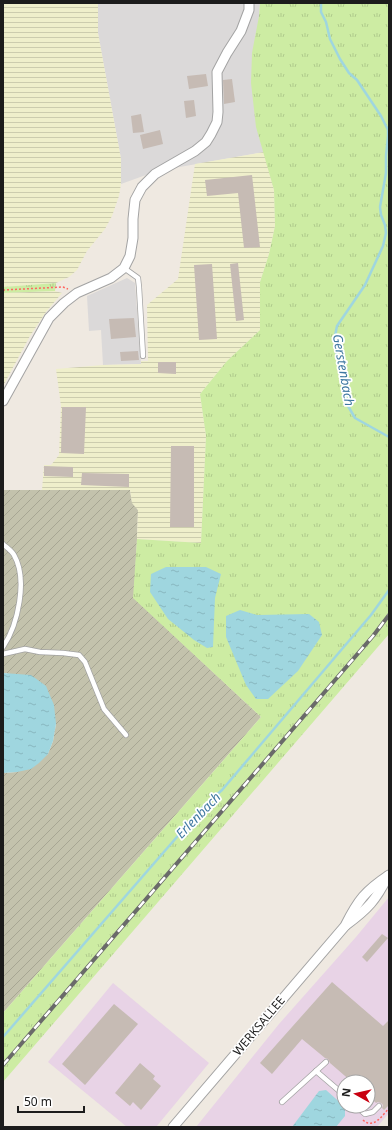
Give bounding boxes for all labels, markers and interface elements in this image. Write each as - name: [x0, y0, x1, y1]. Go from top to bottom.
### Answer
- water label: Gerstenbach: [329, 333, 359, 407]
- water label: Erlenbach: [172, 788, 224, 842]
- street label: WERKSALLEE: [229, 992, 289, 1059]
- north arrow: [336, 1074, 376, 1114]
- text: N: [338, 1087, 354, 1098]
- scale bar: [18, 1088, 84, 1114]
- text: 50 m: [24, 1093, 52, 1110]

